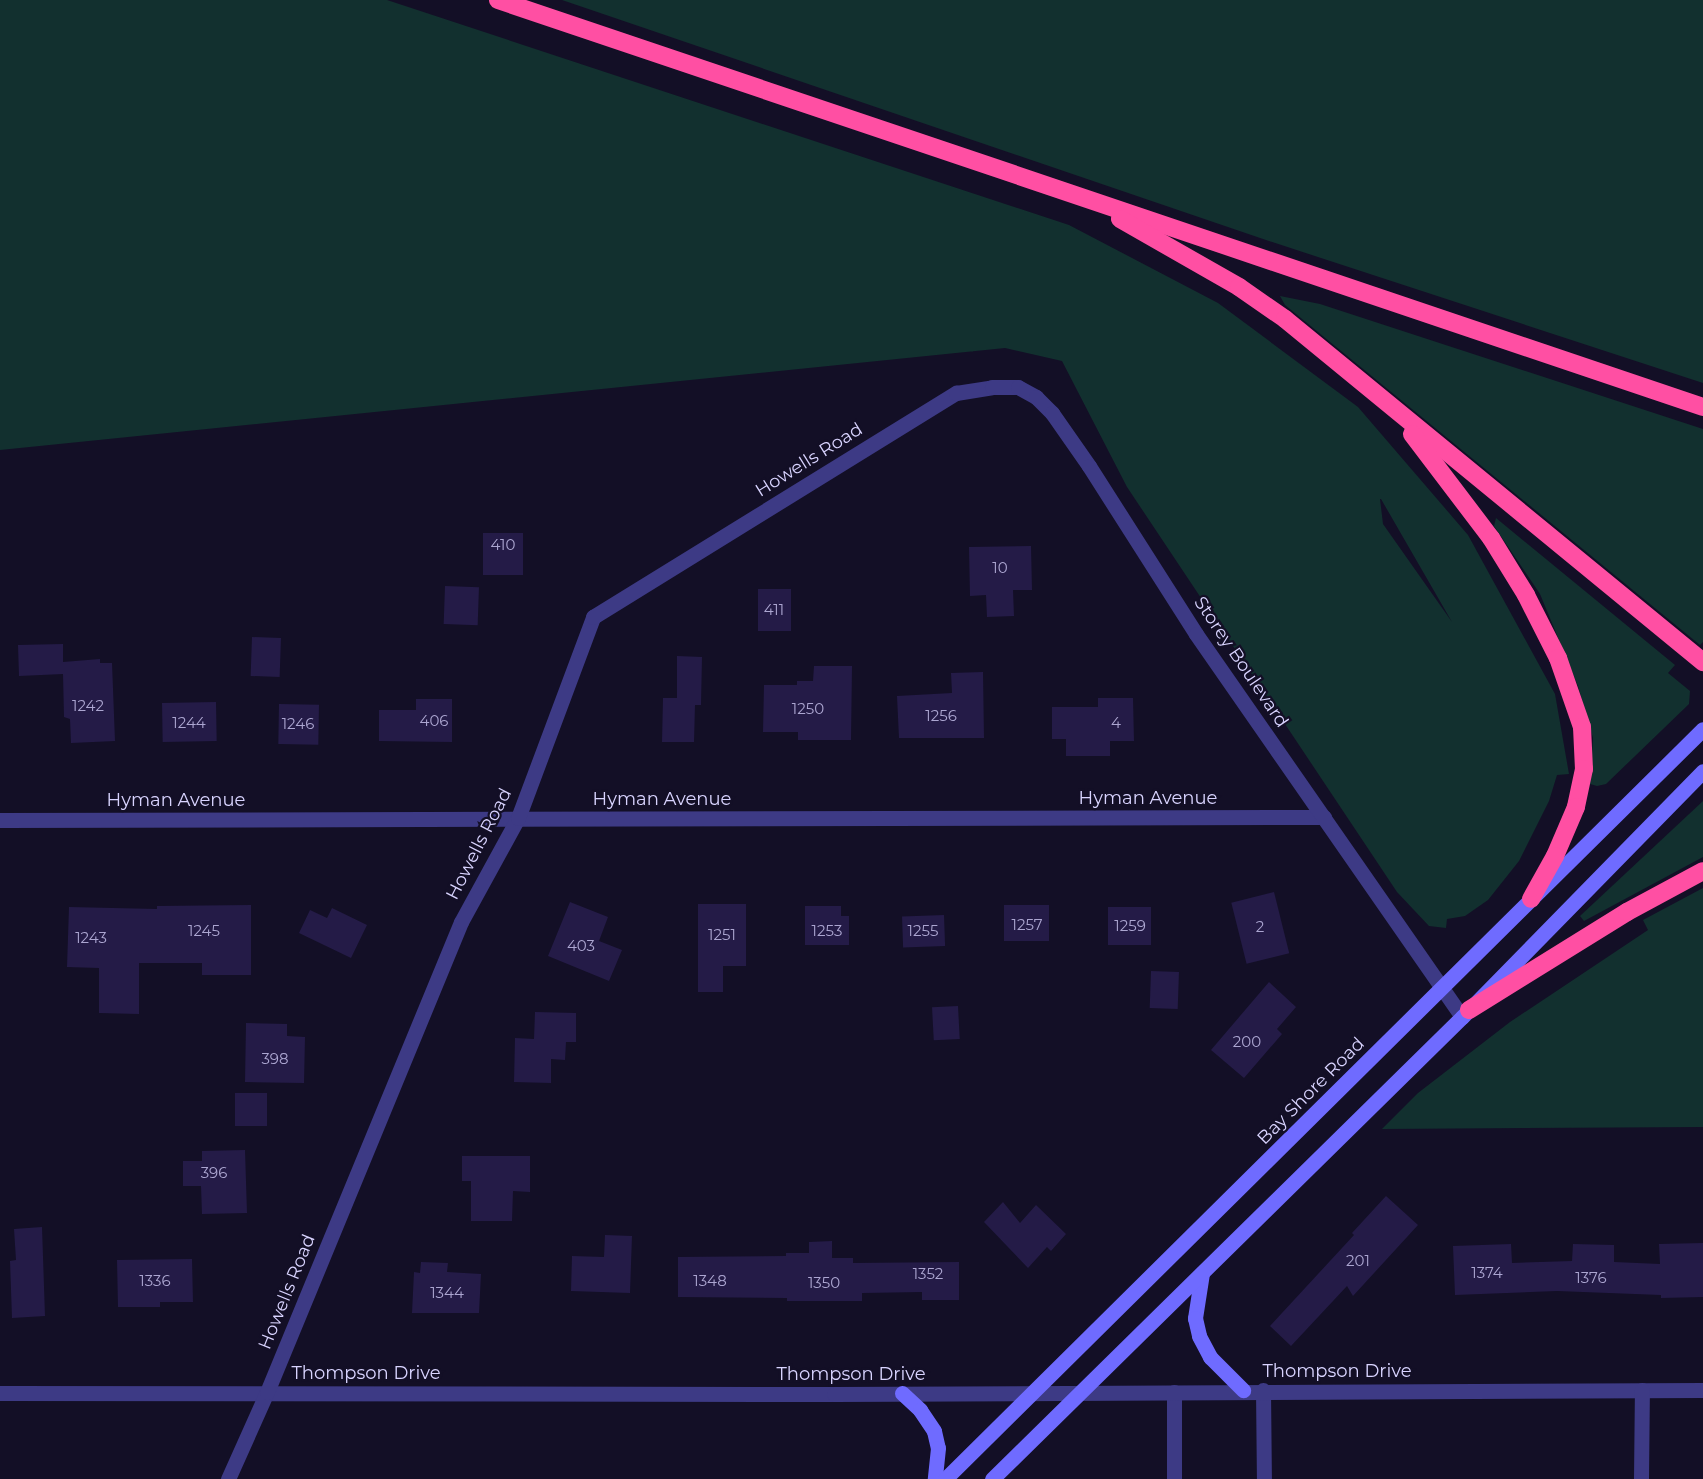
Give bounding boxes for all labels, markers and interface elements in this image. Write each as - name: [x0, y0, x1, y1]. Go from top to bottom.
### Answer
- street label: Howells Road: [751, 418, 867, 502]
- house number: 410: [491, 536, 515, 554]
- house number: 10: [992, 559, 1008, 577]
- street label: Storey Boulevard: [1189, 592, 1293, 732]
- house number: 411: [764, 601, 784, 619]
- house number: 1242: [72, 697, 104, 715]
- house number: 1250: [792, 700, 824, 718]
- house number: 1256: [925, 707, 957, 725]
- house number: 406: [420, 712, 448, 730]
- house number: 1244: [172, 714, 206, 732]
- house number: 4: [1111, 714, 1121, 732]
- house number: 1246: [282, 715, 314, 733]
- street label: Howells Road: [442, 785, 516, 903]
- street label: Hyman Avenue: [1079, 787, 1217, 809]
- street label: Hyman Avenue: [593, 788, 731, 810]
- street label: Hyman Avenue: [107, 789, 245, 811]
- house number: 1257: [1011, 916, 1043, 934]
- house number: 1259: [1114, 917, 1146, 935]
- house number: 2: [1256, 918, 1264, 936]
- house number: 1245: [188, 922, 220, 940]
- house number: 1253: [812, 922, 842, 940]
- house number: 1255: [908, 922, 938, 940]
- house number: 1251: [708, 926, 736, 944]
- house number: 1243: [75, 929, 107, 947]
- house number: 403: [567, 937, 595, 955]
- house number: 200: [1233, 1033, 1261, 1051]
- street label: Bay Shore Road: [1253, 1033, 1369, 1149]
- house number: 398: [261, 1050, 289, 1068]
- house number: 396: [201, 1164, 227, 1182]
- street label: Howells Road: [254, 1231, 320, 1353]
- house number: 201: [1346, 1252, 1370, 1270]
- house number: 1374: [1471, 1264, 1503, 1282]
- house number: 1352: [913, 1265, 943, 1283]
- house number: 1376: [1575, 1269, 1607, 1287]
- house number: 1336: [139, 1272, 171, 1290]
- house number: 1348: [693, 1272, 727, 1290]
- house number: 1350: [808, 1274, 840, 1292]
- house number: 1344: [430, 1284, 464, 1302]
- street label: Thompson Drive: [1262, 1360, 1412, 1382]
- street label: Thompson Drive: [291, 1362, 441, 1384]
- street label: Thompson Drive: [776, 1363, 926, 1385]

